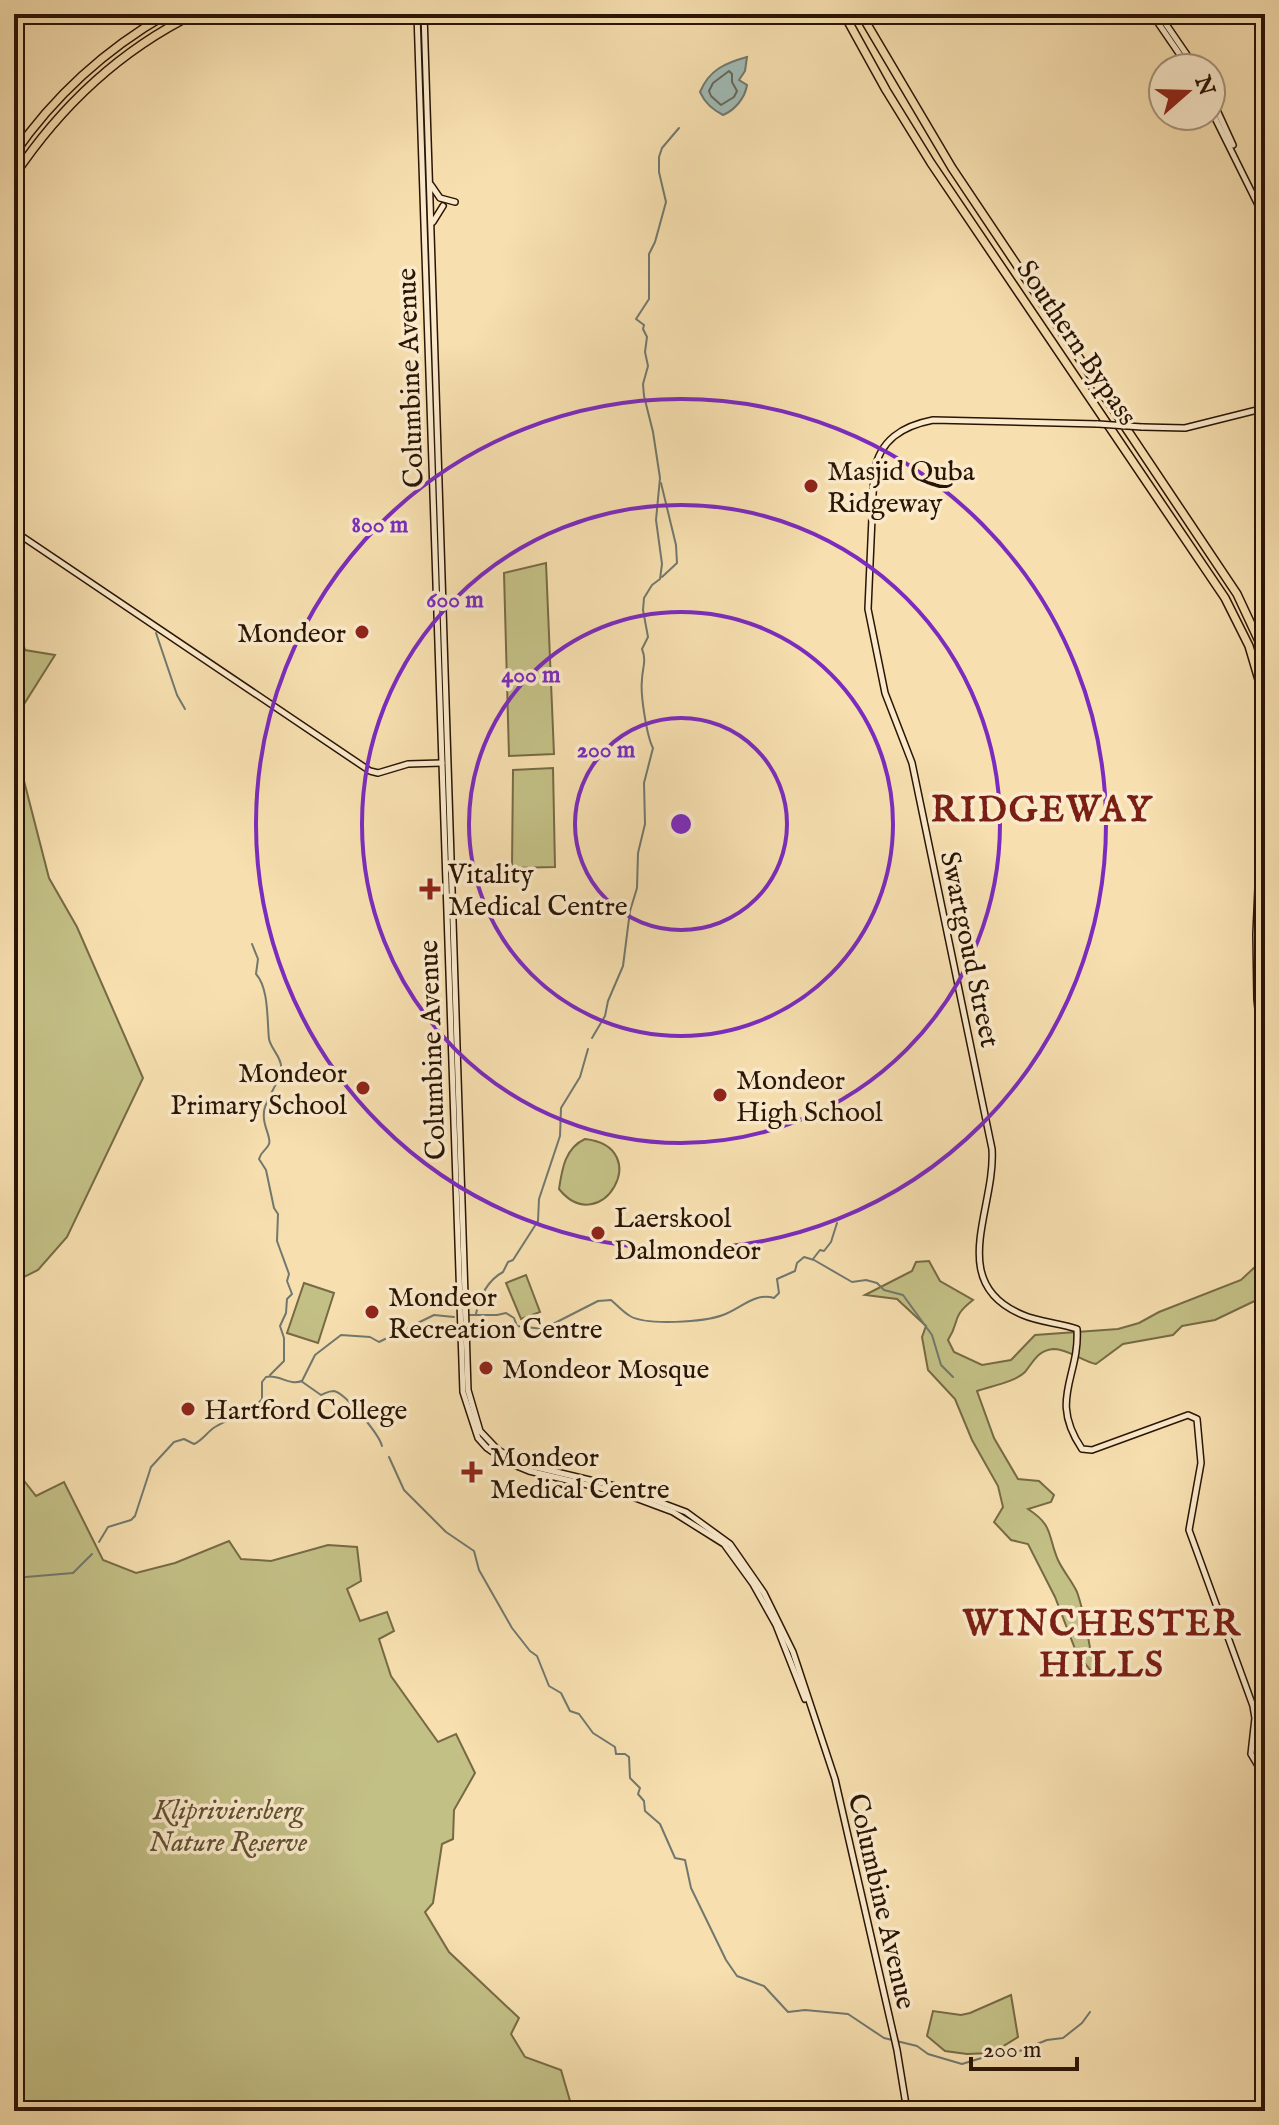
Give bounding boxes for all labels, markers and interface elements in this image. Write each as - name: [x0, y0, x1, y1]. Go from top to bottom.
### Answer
- north arrow: [1147, 52, 1227, 132]
- text: N: [1187, 71, 1220, 100]
- street label: Southern Bypass: [1008, 254, 1144, 433]
- street label: Columbine Avenue: [390, 267, 433, 489]
- place label: Masjid Quba Ridgeway: [827, 455, 976, 522]
- marker: Masjid Quba Ridgeway: [802, 477, 820, 495]
- text: 800 m: [352, 510, 409, 541]
- text: 600 m: [426, 585, 484, 616]
- place label: Mondeor: [237, 617, 346, 652]
- marker: Mondeor: [353, 623, 371, 641]
- text: 400 m: [501, 660, 561, 691]
- text: 200 m: [577, 735, 636, 766]
- district label: RIDGEWAY: [931, 788, 1153, 834]
- centre of rings: [667, 810, 695, 838]
- street label: Swartgoud Street: [931, 848, 1006, 1051]
- place label: Vitality Medical Centre: [447, 858, 628, 925]
- marker: Vitality Medical Centre: [419, 878, 441, 900]
- street label: Columbine Avenue: [412, 939, 455, 1161]
- place label: Mondeor Primary School: [170, 1057, 347, 1124]
- place label: Mondeor High School: [736, 1064, 883, 1131]
- marker: Mondeor Primary School: [354, 1079, 372, 1097]
- marker: Mondeor High School: [711, 1086, 729, 1104]
- place label: Laerskool Dalmondeor: [614, 1202, 761, 1269]
- marker: Laerskool Dalmondeor: [589, 1224, 607, 1242]
- place label: Mondeor Recreation Centre: [388, 1281, 603, 1348]
- marker: Mondeor Recreation Centre: [363, 1303, 381, 1321]
- place label: Mondeor Mosque: [502, 1353, 709, 1388]
- marker: Mondeor Mosque: [477, 1359, 495, 1377]
- place label: Hartford College: [204, 1394, 408, 1429]
- marker: Hartford College: [179, 1400, 197, 1418]
- place label: Mondeor Medical Centre: [490, 1441, 670, 1508]
- marker: Mondeor Medical Centre: [461, 1461, 483, 1483]
- district label: WINCHESTER HILLS: [963, 1602, 1242, 1689]
- street label: Columbine Avenue: [839, 1790, 922, 2013]
- park label: Klipriviersberg Nature Reserve: [149, 1794, 308, 1861]
- scale bar: [971, 2021, 1077, 2071]
- text: 200 m: [983, 2035, 1042, 2066]

